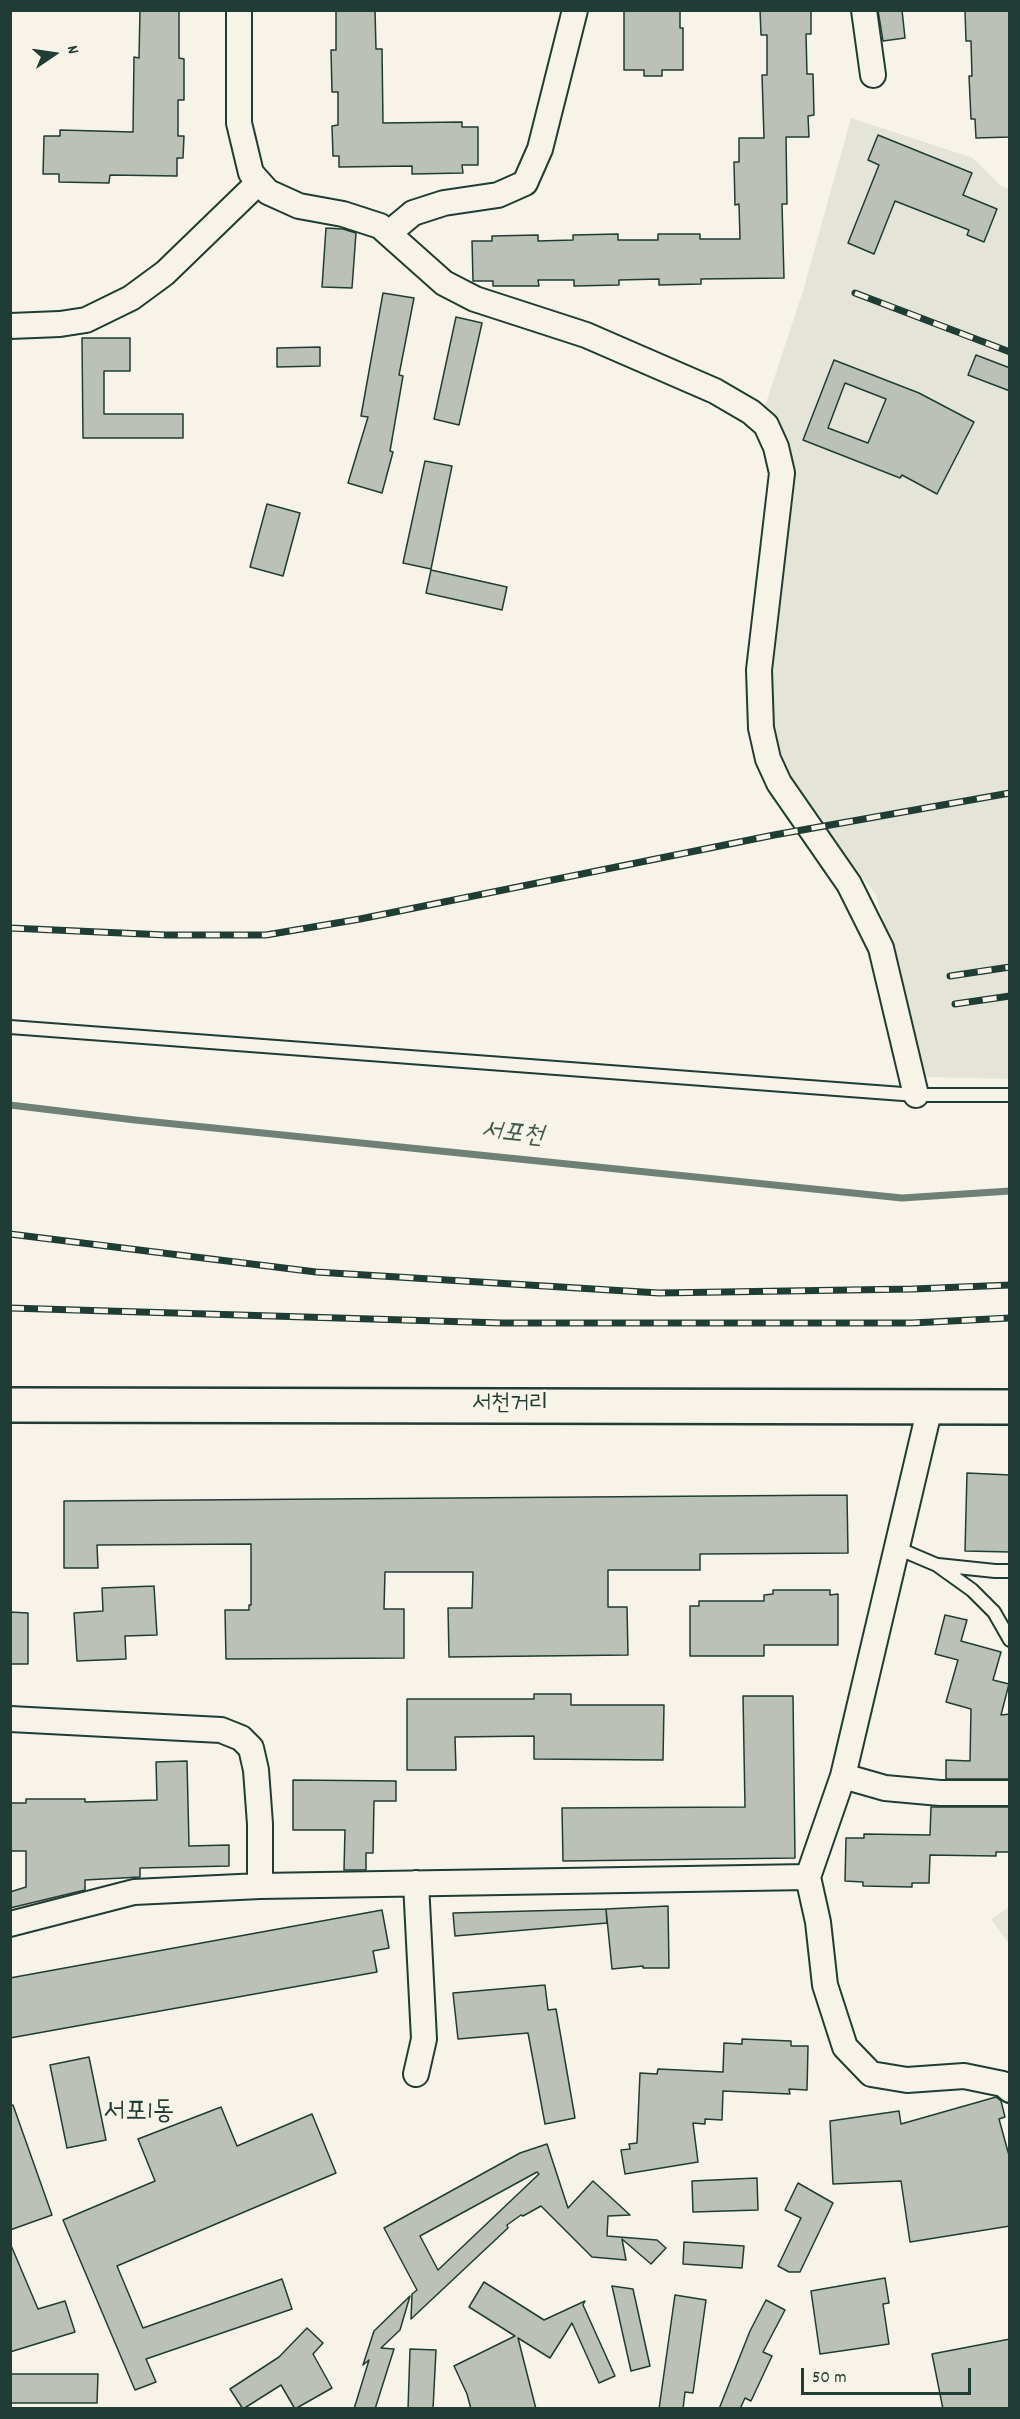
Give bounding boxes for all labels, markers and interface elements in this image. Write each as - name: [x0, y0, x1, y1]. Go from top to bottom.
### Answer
- north arrow: [24, 24, 84, 84]
- text: N: [60, 43, 84, 56]
- water label: 서포천: [479, 1117, 545, 1155]
- street label: 서천거리: [471, 1392, 549, 1420]
- district label: 서포1동: [103, 2098, 175, 2130]
- scale bar: [804, 2356, 974, 2394]
- text: 50 m: [812, 2366, 847, 2391]

